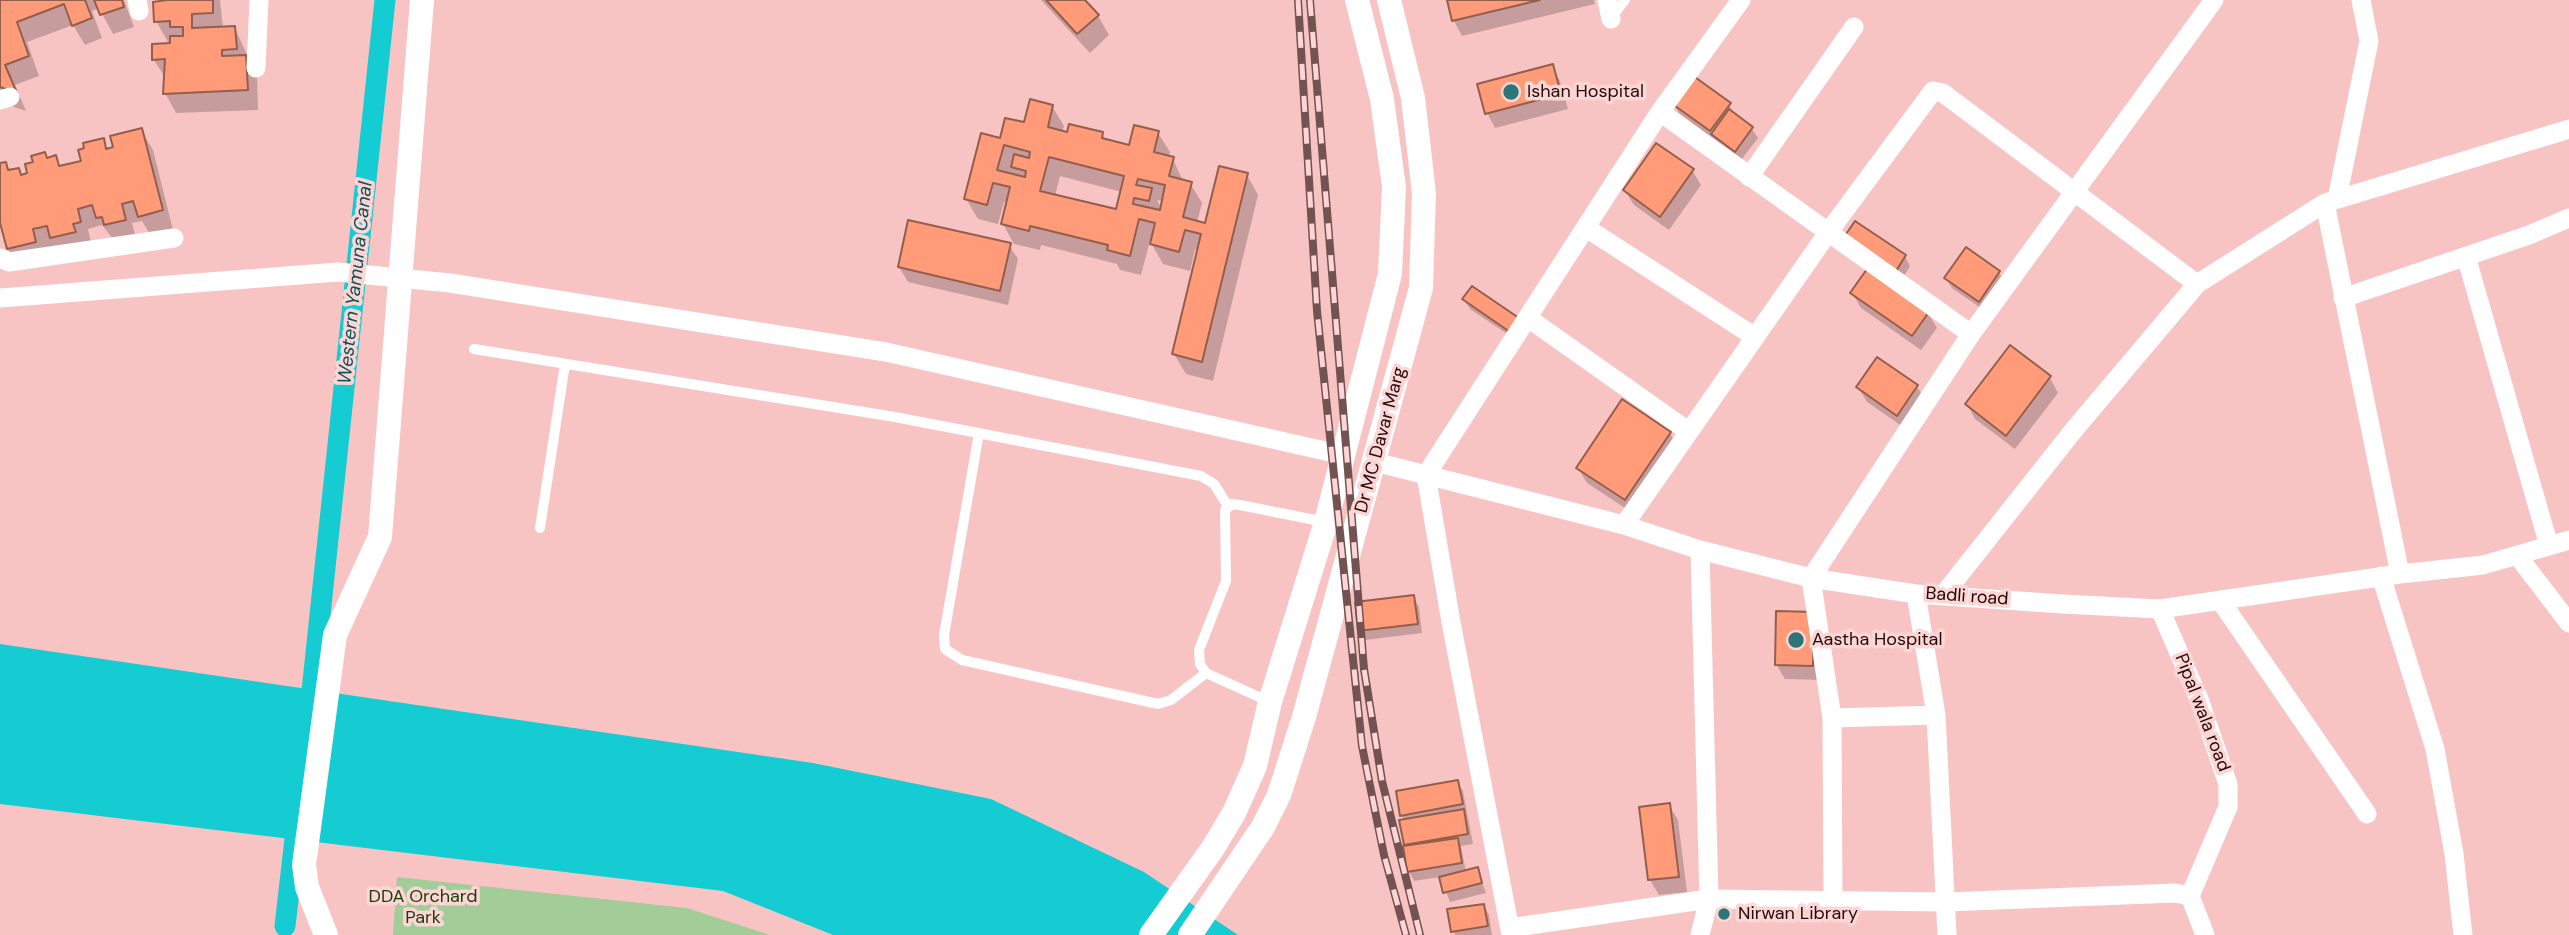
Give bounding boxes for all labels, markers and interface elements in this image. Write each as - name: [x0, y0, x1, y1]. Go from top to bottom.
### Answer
- place label: Ishan Hospital: [1527, 81, 1644, 103]
- marker: Ishan Hospital: [1501, 82, 1521, 102]
- water label: Western Yamuna Canal: [334, 181, 378, 385]
- street label: Dr MC Davar Marg: [1351, 365, 1411, 515]
- street label: Badli road: [1925, 583, 2009, 611]
- place label: Aastha Hospital: [1812, 629, 1942, 651]
- marker: Aastha Hospital: [1786, 630, 1806, 650]
- street label: Pipal wala road: [2170, 651, 2234, 775]
- park label: DDA Orchard Park: [369, 886, 477, 928]
- place label: Nirwan Library: [1738, 903, 1858, 925]
- marker: Nirwan Library: [1716, 906, 1732, 922]

